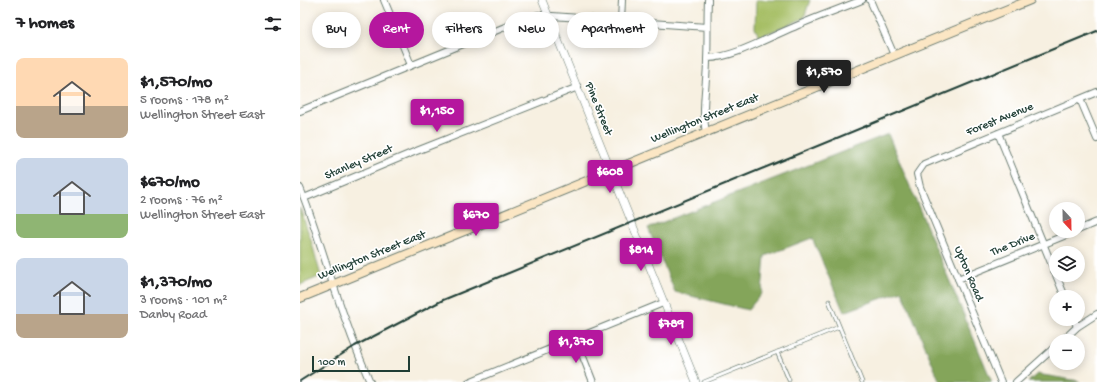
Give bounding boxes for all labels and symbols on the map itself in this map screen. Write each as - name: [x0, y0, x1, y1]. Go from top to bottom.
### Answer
- pin: $1,570: [791, 60, 857, 94]
- street label: Pine Street: [581, 80, 615, 139]
- street label: Wellington Street East: [649, 91, 762, 147]
- pin: $1,150: [404, 99, 470, 133]
- street label: Forest Avenue: [964, 100, 1036, 140]
- street label: Stanley Street: [323, 142, 396, 184]
- pin: $608: [586, 160, 634, 194]
- north arrow: [1049, 202, 1085, 238]
- pin: $670: [452, 203, 500, 237]
- street label: Wellington Street East: [316, 228, 429, 284]
- street label: The Drive: [988, 230, 1038, 261]
- pin: $814: [617, 238, 665, 272]
- street label: Upton Road: [950, 244, 986, 305]
- pin: $789: [647, 312, 695, 346]
- pin: $1,370: [543, 330, 609, 364]
- scale bar: [312, 354, 410, 373]

